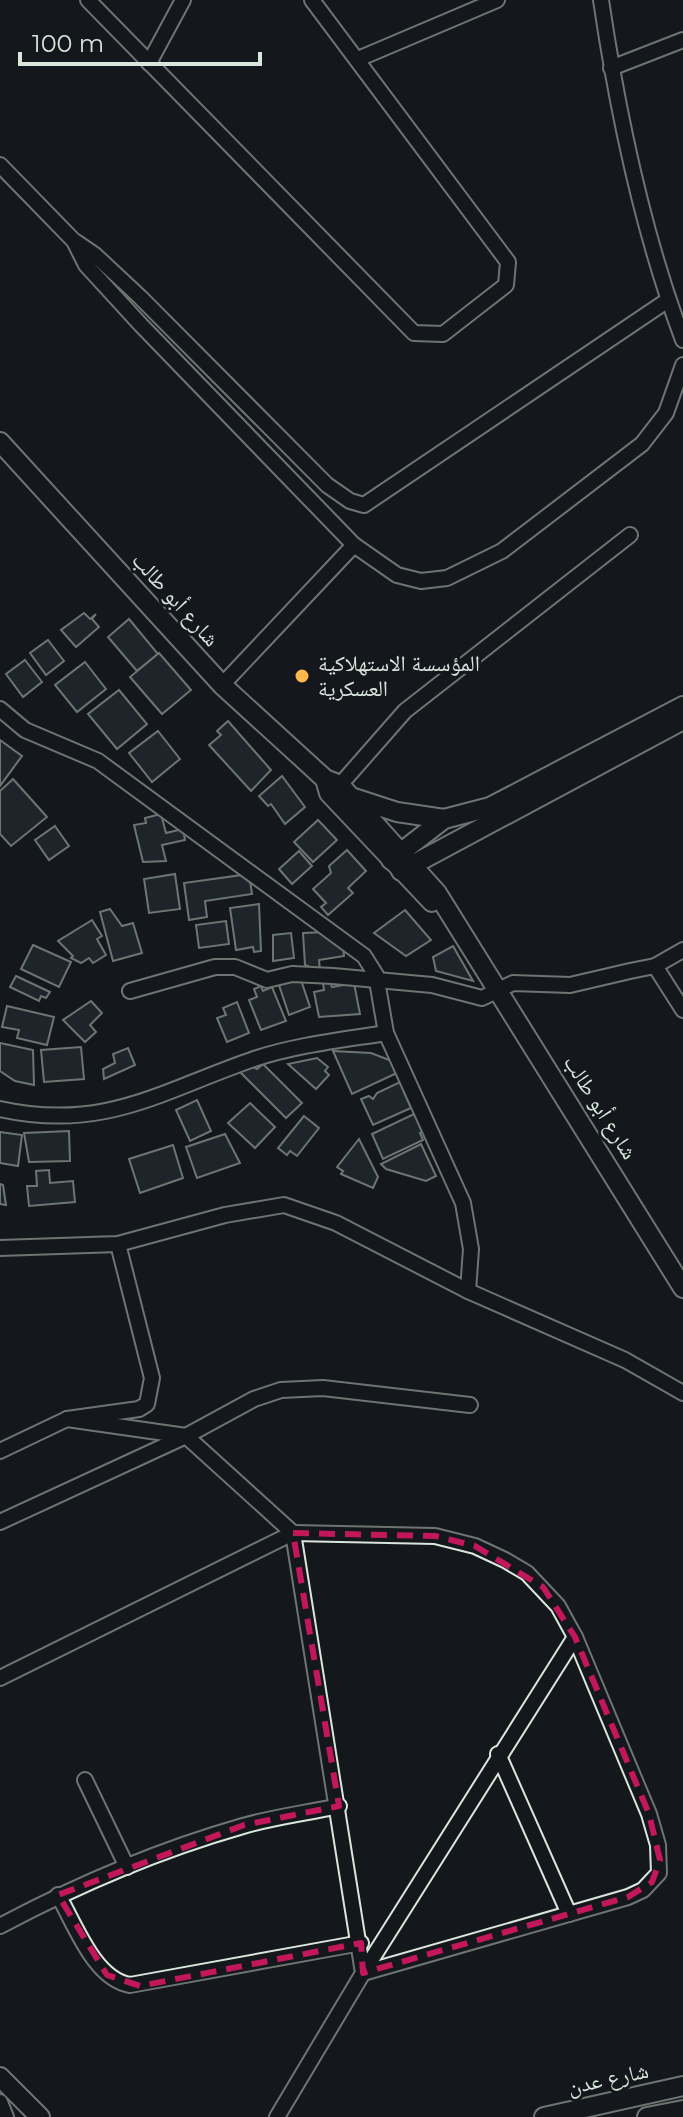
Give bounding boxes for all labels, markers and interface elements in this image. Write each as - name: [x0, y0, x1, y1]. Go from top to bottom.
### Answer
- scale bar: [20, 16, 260, 66]
- text: 100 m: [32, 29, 104, 58]
- street label: شارع أبو طالب: [126, 547, 225, 652]
- place label: المؤسسة الاستهلاكية العسكرية: [318, 650, 480, 702]
- marker: المؤسسة الاستهلاكية العسكرية: [293, 667, 311, 685]
- street label: شارع أبو طالب: [558, 1050, 643, 1164]
- street label: شارع عدن: [565, 2057, 651, 2100]

